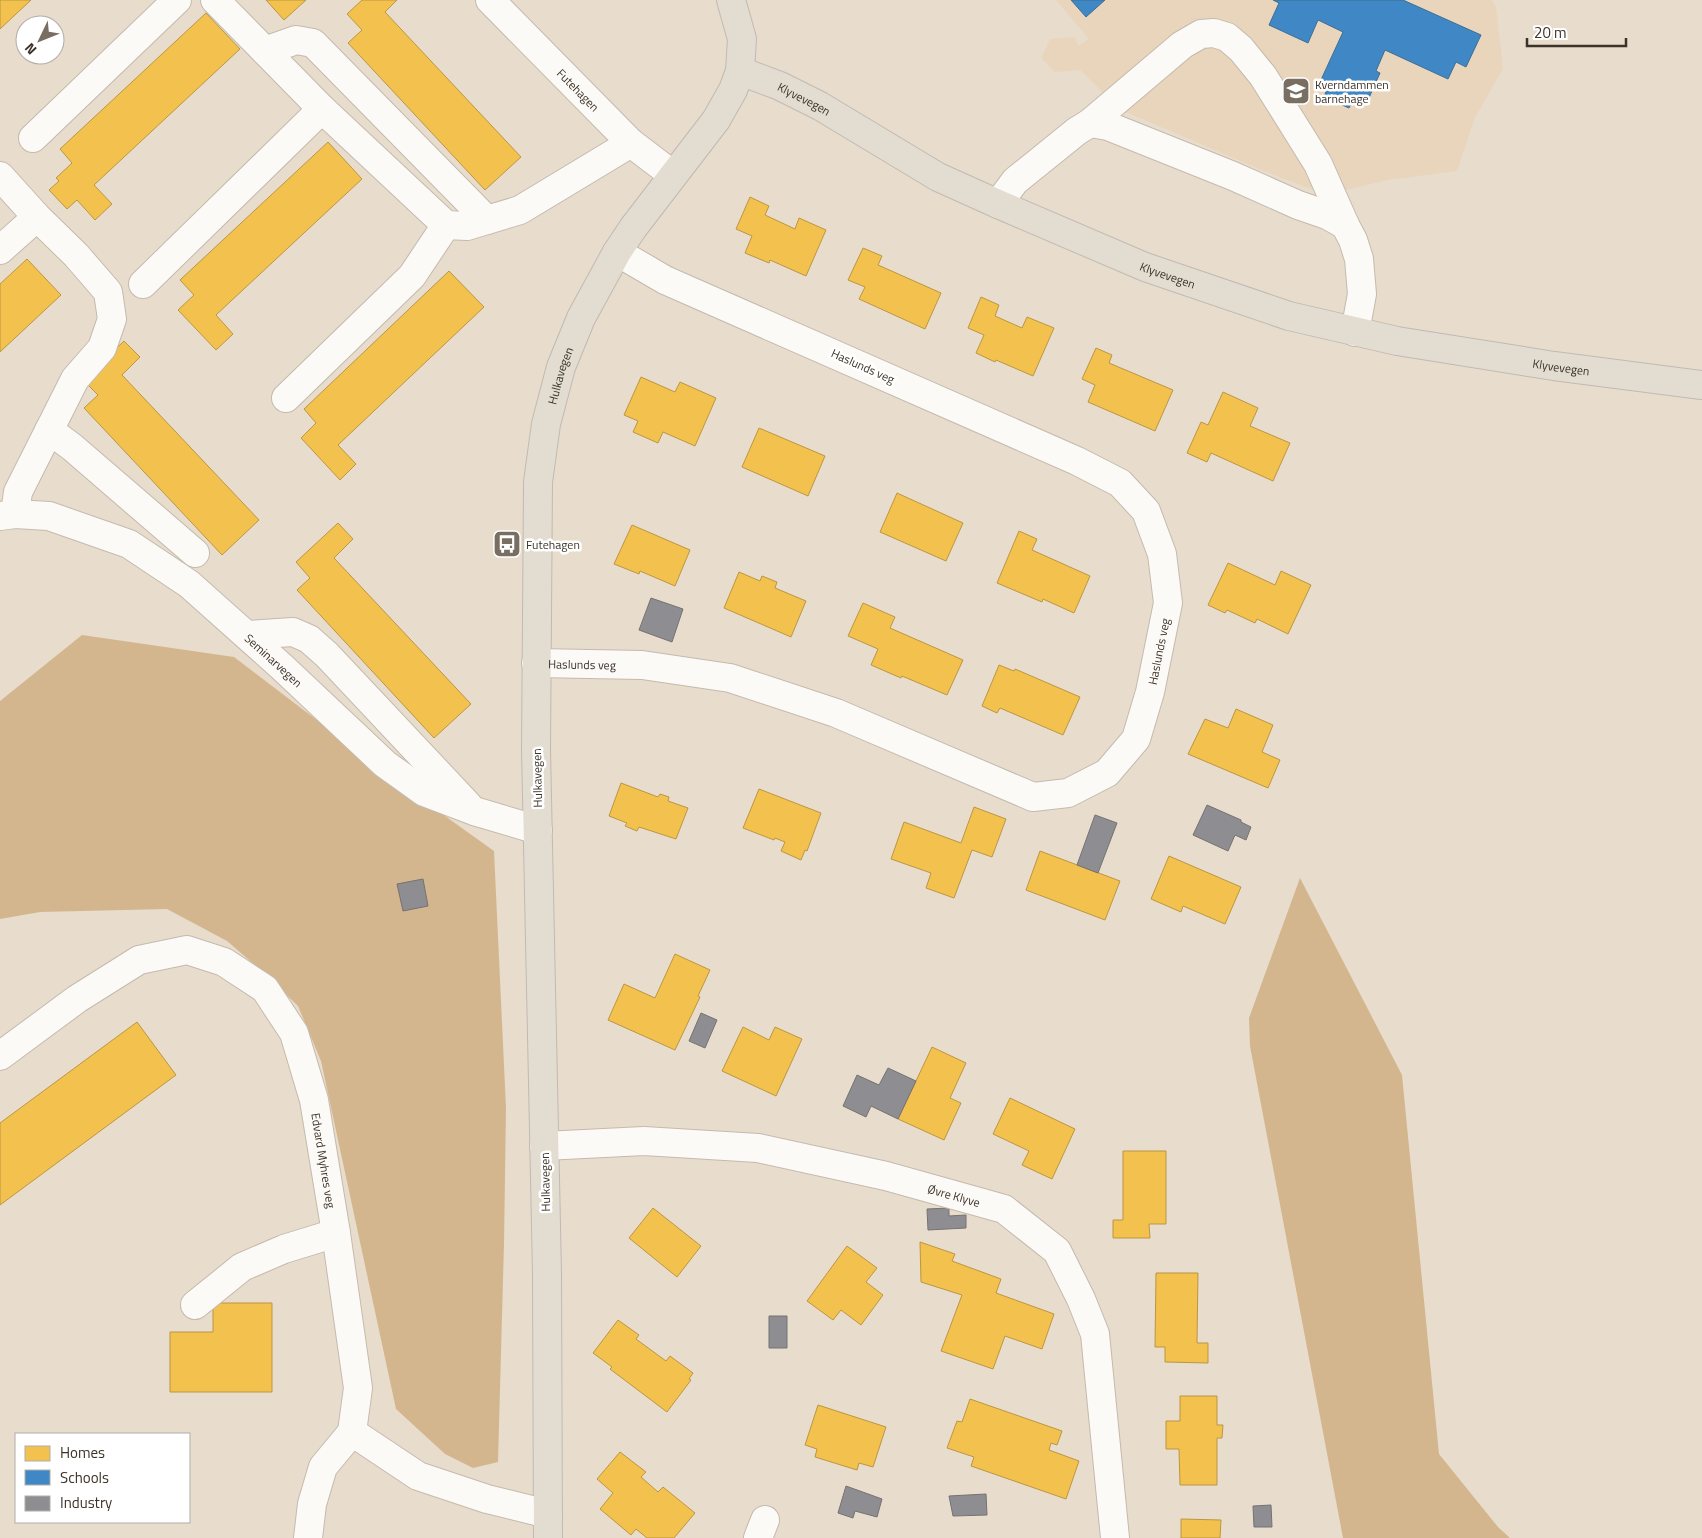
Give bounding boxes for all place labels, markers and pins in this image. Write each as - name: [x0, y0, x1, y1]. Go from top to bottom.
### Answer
- place label: Kverndammen barnehage: [1315, 75, 1389, 108]
- school or university icon: Kverndammen barnehage: [1281, 76, 1311, 106]
- bus stop icon: Futehagen: [492, 529, 522, 559]
- place label: Futehagen: [526, 535, 580, 554]

